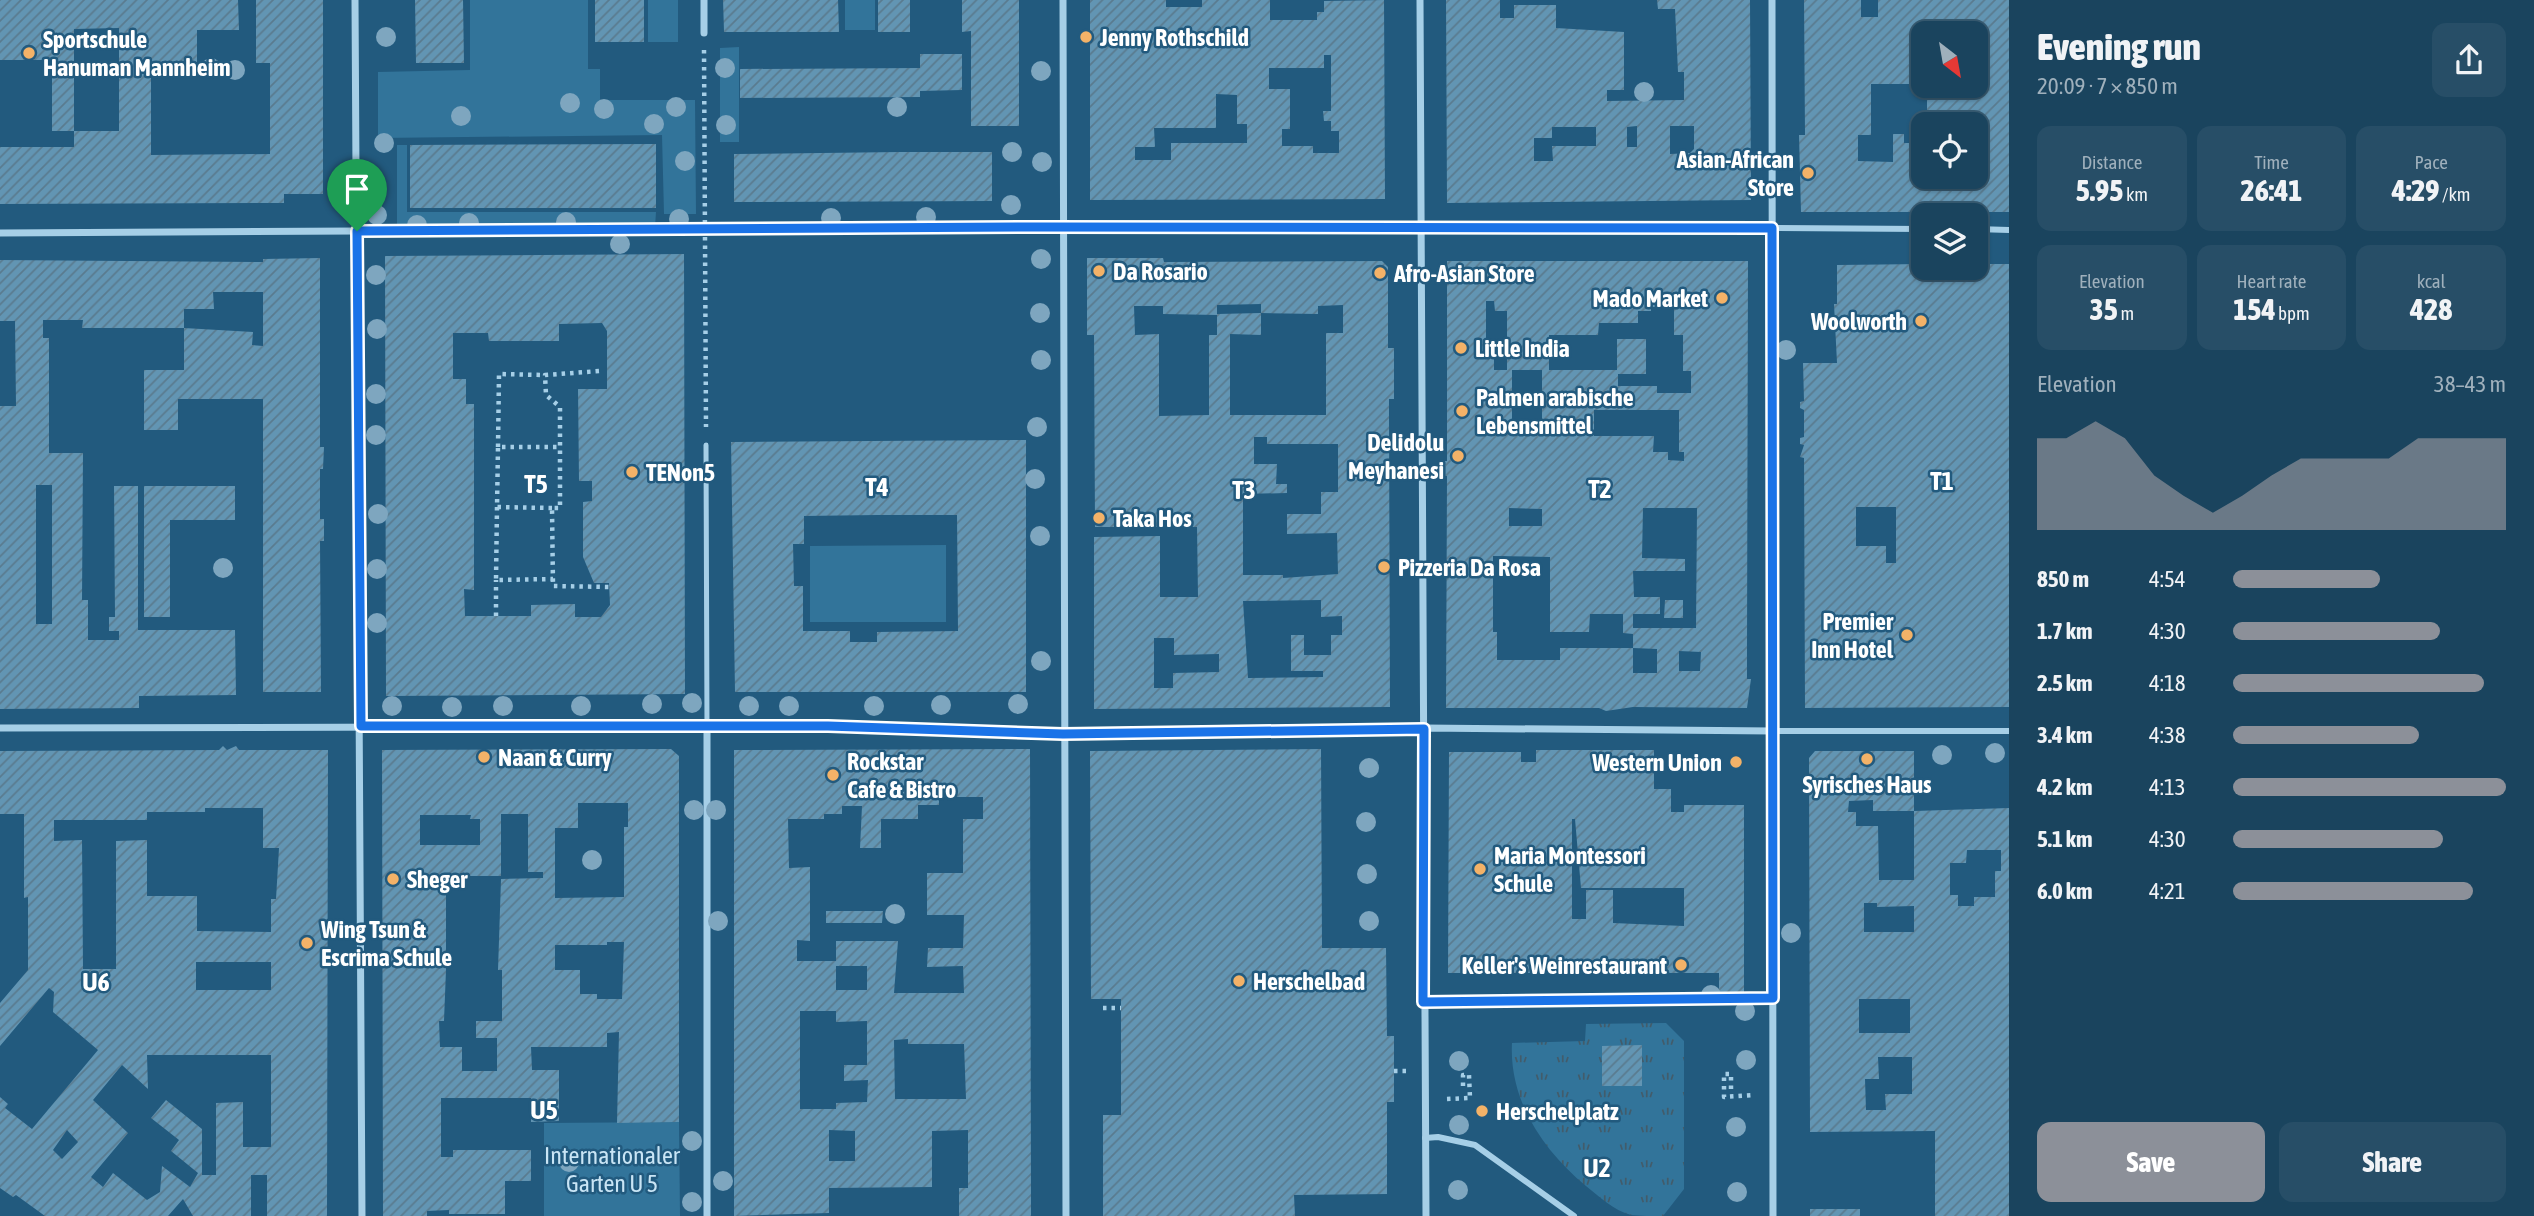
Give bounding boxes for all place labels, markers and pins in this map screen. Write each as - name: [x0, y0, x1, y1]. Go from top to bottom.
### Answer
- place label: Jenny Rothschild: [1099, 24, 1249, 51]
- place label: Sportschule Hanuman Mannheim: [43, 26, 231, 81]
- marker: Jenny Rothschild: [1078, 29, 1094, 45]
- marker: Sportschule Hanuman Mannheim: [21, 45, 37, 61]
- place label: Asian-African Store: [1676, 146, 1794, 201]
- pin: [327, 159, 387, 231]
- marker: Asian-African Store: [1800, 165, 1816, 181]
- place label: Da Rosario: [1113, 258, 1208, 285]
- place label: Afro-Asian Store: [1393, 260, 1535, 287]
- marker: Da Rosario: [1091, 263, 1107, 279]
- marker: Afro-Asian Store: [1372, 265, 1388, 281]
- place label: Mado Market: [1593, 285, 1708, 312]
- marker: Mado Market: [1714, 290, 1730, 306]
- place label: Woolworth: [1810, 308, 1907, 335]
- marker: Woolworth: [1913, 313, 1929, 329]
- place label: Little India: [1475, 335, 1570, 362]
- marker: Little India: [1453, 340, 1469, 356]
- place label: Palmen arabische Lebensmittel: [1476, 384, 1634, 439]
- marker: Palmen arabische Lebensmittel: [1454, 403, 1470, 419]
- place label: Delidolu Meyhanesi: [1348, 429, 1444, 484]
- marker: Delidolu Meyhanesi: [1450, 448, 1466, 464]
- place label: TENon5: [646, 459, 715, 486]
- marker: TENon5: [624, 464, 640, 480]
- place label: Taka Hos: [1113, 505, 1192, 532]
- marker: Taka Hos: [1091, 510, 1107, 526]
- place label: Pizzeria Da Rosa: [1398, 554, 1541, 581]
- marker: Pizzeria Da Rosa: [1376, 559, 1392, 575]
- place label: Premier Inn Hotel: [1811, 608, 1894, 663]
- marker: Premier Inn Hotel: [1899, 627, 1915, 643]
- place label: Naan & Curry: [498, 744, 612, 771]
- place label: Rockstar Cafe & Bistro: [847, 748, 956, 803]
- marker: Naan & Curry: [476, 749, 492, 765]
- place label: Western Union: [1591, 749, 1722, 776]
- marker: Syrisches Haus: [1859, 751, 1875, 767]
- marker: Western Union: [1728, 754, 1744, 770]
- marker: Rockstar Cafe & Bistro: [825, 767, 841, 783]
- place label: Syrisches Haus: [1802, 771, 1932, 798]
- place label: Maria Montessori Schule: [1494, 842, 1646, 897]
- marker: Maria Montessori Schule: [1472, 861, 1488, 877]
- place label: Sheger: [407, 866, 468, 893]
- marker: Sheger: [385, 871, 401, 887]
- place label: Wing Tsun & Escrima Schule: [320, 916, 452, 971]
- marker: Wing Tsun & Escrima Schule: [299, 935, 315, 951]
- place label: Keller's Weinrestaurant: [1462, 952, 1667, 979]
- marker: Keller's Weinrestaurant: [1673, 957, 1689, 973]
- place label: Herschelbad: [1253, 968, 1365, 995]
- marker: Herschelbad: [1231, 973, 1247, 989]
- place label: Herschelplatz: [1496, 1098, 1619, 1125]
- marker: Herschelplatz: [1474, 1103, 1490, 1119]

